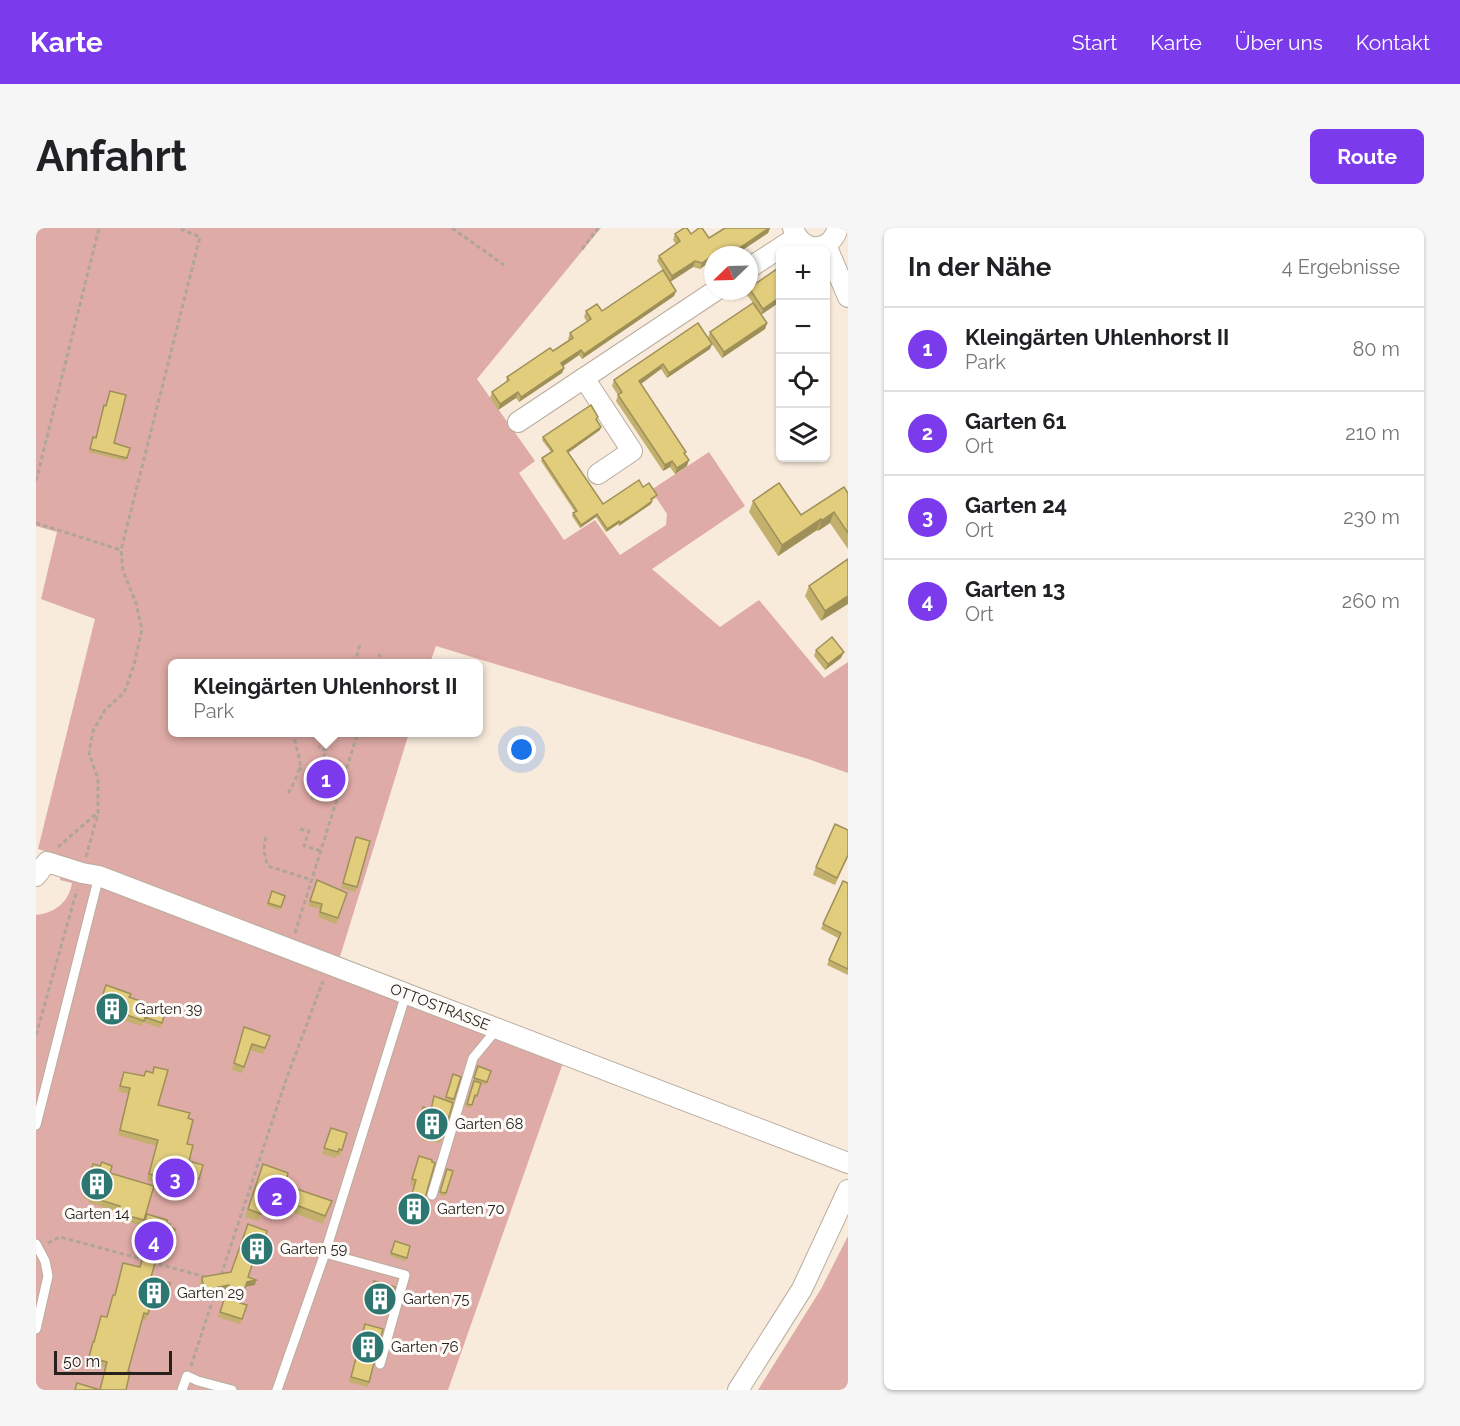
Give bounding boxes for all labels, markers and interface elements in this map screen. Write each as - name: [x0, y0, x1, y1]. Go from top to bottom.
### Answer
- text: Karte: [30, 26, 103, 59]
- text: Start: [1072, 30, 1117, 55]
- text: Karte: [1150, 30, 1202, 55]
- text: Über uns: [1235, 30, 1323, 55]
- text: Kontakt: [1356, 30, 1430, 55]
- button: Route: [1310, 129, 1424, 184]
- text: Anfahrt: [36, 132, 187, 181]
- north arrow: [704, 246, 758, 300]
- map controls: [776, 246, 830, 462]
- button: +: [776, 246, 830, 300]
- text: In der Nähe: [908, 252, 1051, 282]
- text: 4 Ergebnisse: [1282, 255, 1400, 279]
- button: −: [776, 300, 830, 354]
- text: Kleingärten Uhlenhorst II: [965, 324, 1229, 350]
- text: 1: [923, 337, 932, 361]
- text: 80 m: [1352, 337, 1400, 361]
- text: Park: [965, 350, 1006, 374]
- button: locate: [776, 354, 830, 408]
- button: layers: [776, 408, 830, 462]
- text: Garten 61: [965, 408, 1066, 434]
- text: 2: [922, 421, 933, 445]
- text: 210 m: [1345, 421, 1400, 445]
- text: Ort: [965, 434, 994, 458]
- text: Garten 24: [965, 492, 1067, 518]
- text: 3: [922, 505, 933, 529]
- text: 230 m: [1343, 505, 1400, 529]
- text: Ort: [965, 518, 994, 542]
- text: Garten 13: [965, 576, 1065, 602]
- text: 4: [922, 589, 933, 613]
- text: 260 m: [1342, 589, 1400, 613]
- text: Ort: [965, 602, 994, 626]
- popup: [168, 659, 483, 737]
- text: Kleingärten Uhlenhorst II: [193, 673, 458, 699]
- text: Park: [193, 699, 234, 723]
- your location: [507, 735, 536, 764]
- pin: 1: [306, 756, 346, 802]
- street label: OTTOSTRASSE: [388, 980, 492, 1034]
- building icon: Garten 39: [94, 991, 130, 1027]
- place label: Garten 39: [135, 1000, 202, 1018]
- building icon: Garten 68: [414, 1106, 450, 1142]
- place label: Garten 68: [455, 1115, 523, 1133]
- pin: 3: [156, 1156, 194, 1200]
- building icon: Garten 14: [79, 1166, 115, 1202]
- pin: 2: [258, 1174, 296, 1220]
- building icon: Garten 70: [396, 1191, 432, 1227]
- place label: Garten 70: [437, 1200, 505, 1218]
- place label: Garten 14: [64, 1205, 130, 1223]
- pin: 4: [134, 1218, 174, 1264]
- building icon: Garten 59: [239, 1231, 275, 1267]
- place label: Garten 59: [280, 1240, 348, 1258]
- building icon: Garten 29: [136, 1275, 172, 1311]
- building icon: Garten 75: [362, 1281, 398, 1317]
- place label: Garten 29: [177, 1284, 244, 1302]
- place label: Garten 75: [403, 1290, 469, 1308]
- building icon: Garten 76: [350, 1329, 386, 1365]
- place label: Garten 76: [391, 1338, 459, 1356]
- scale bar: [54, 1348, 172, 1376]
- text: 50 m: [63, 1352, 100, 1371]

